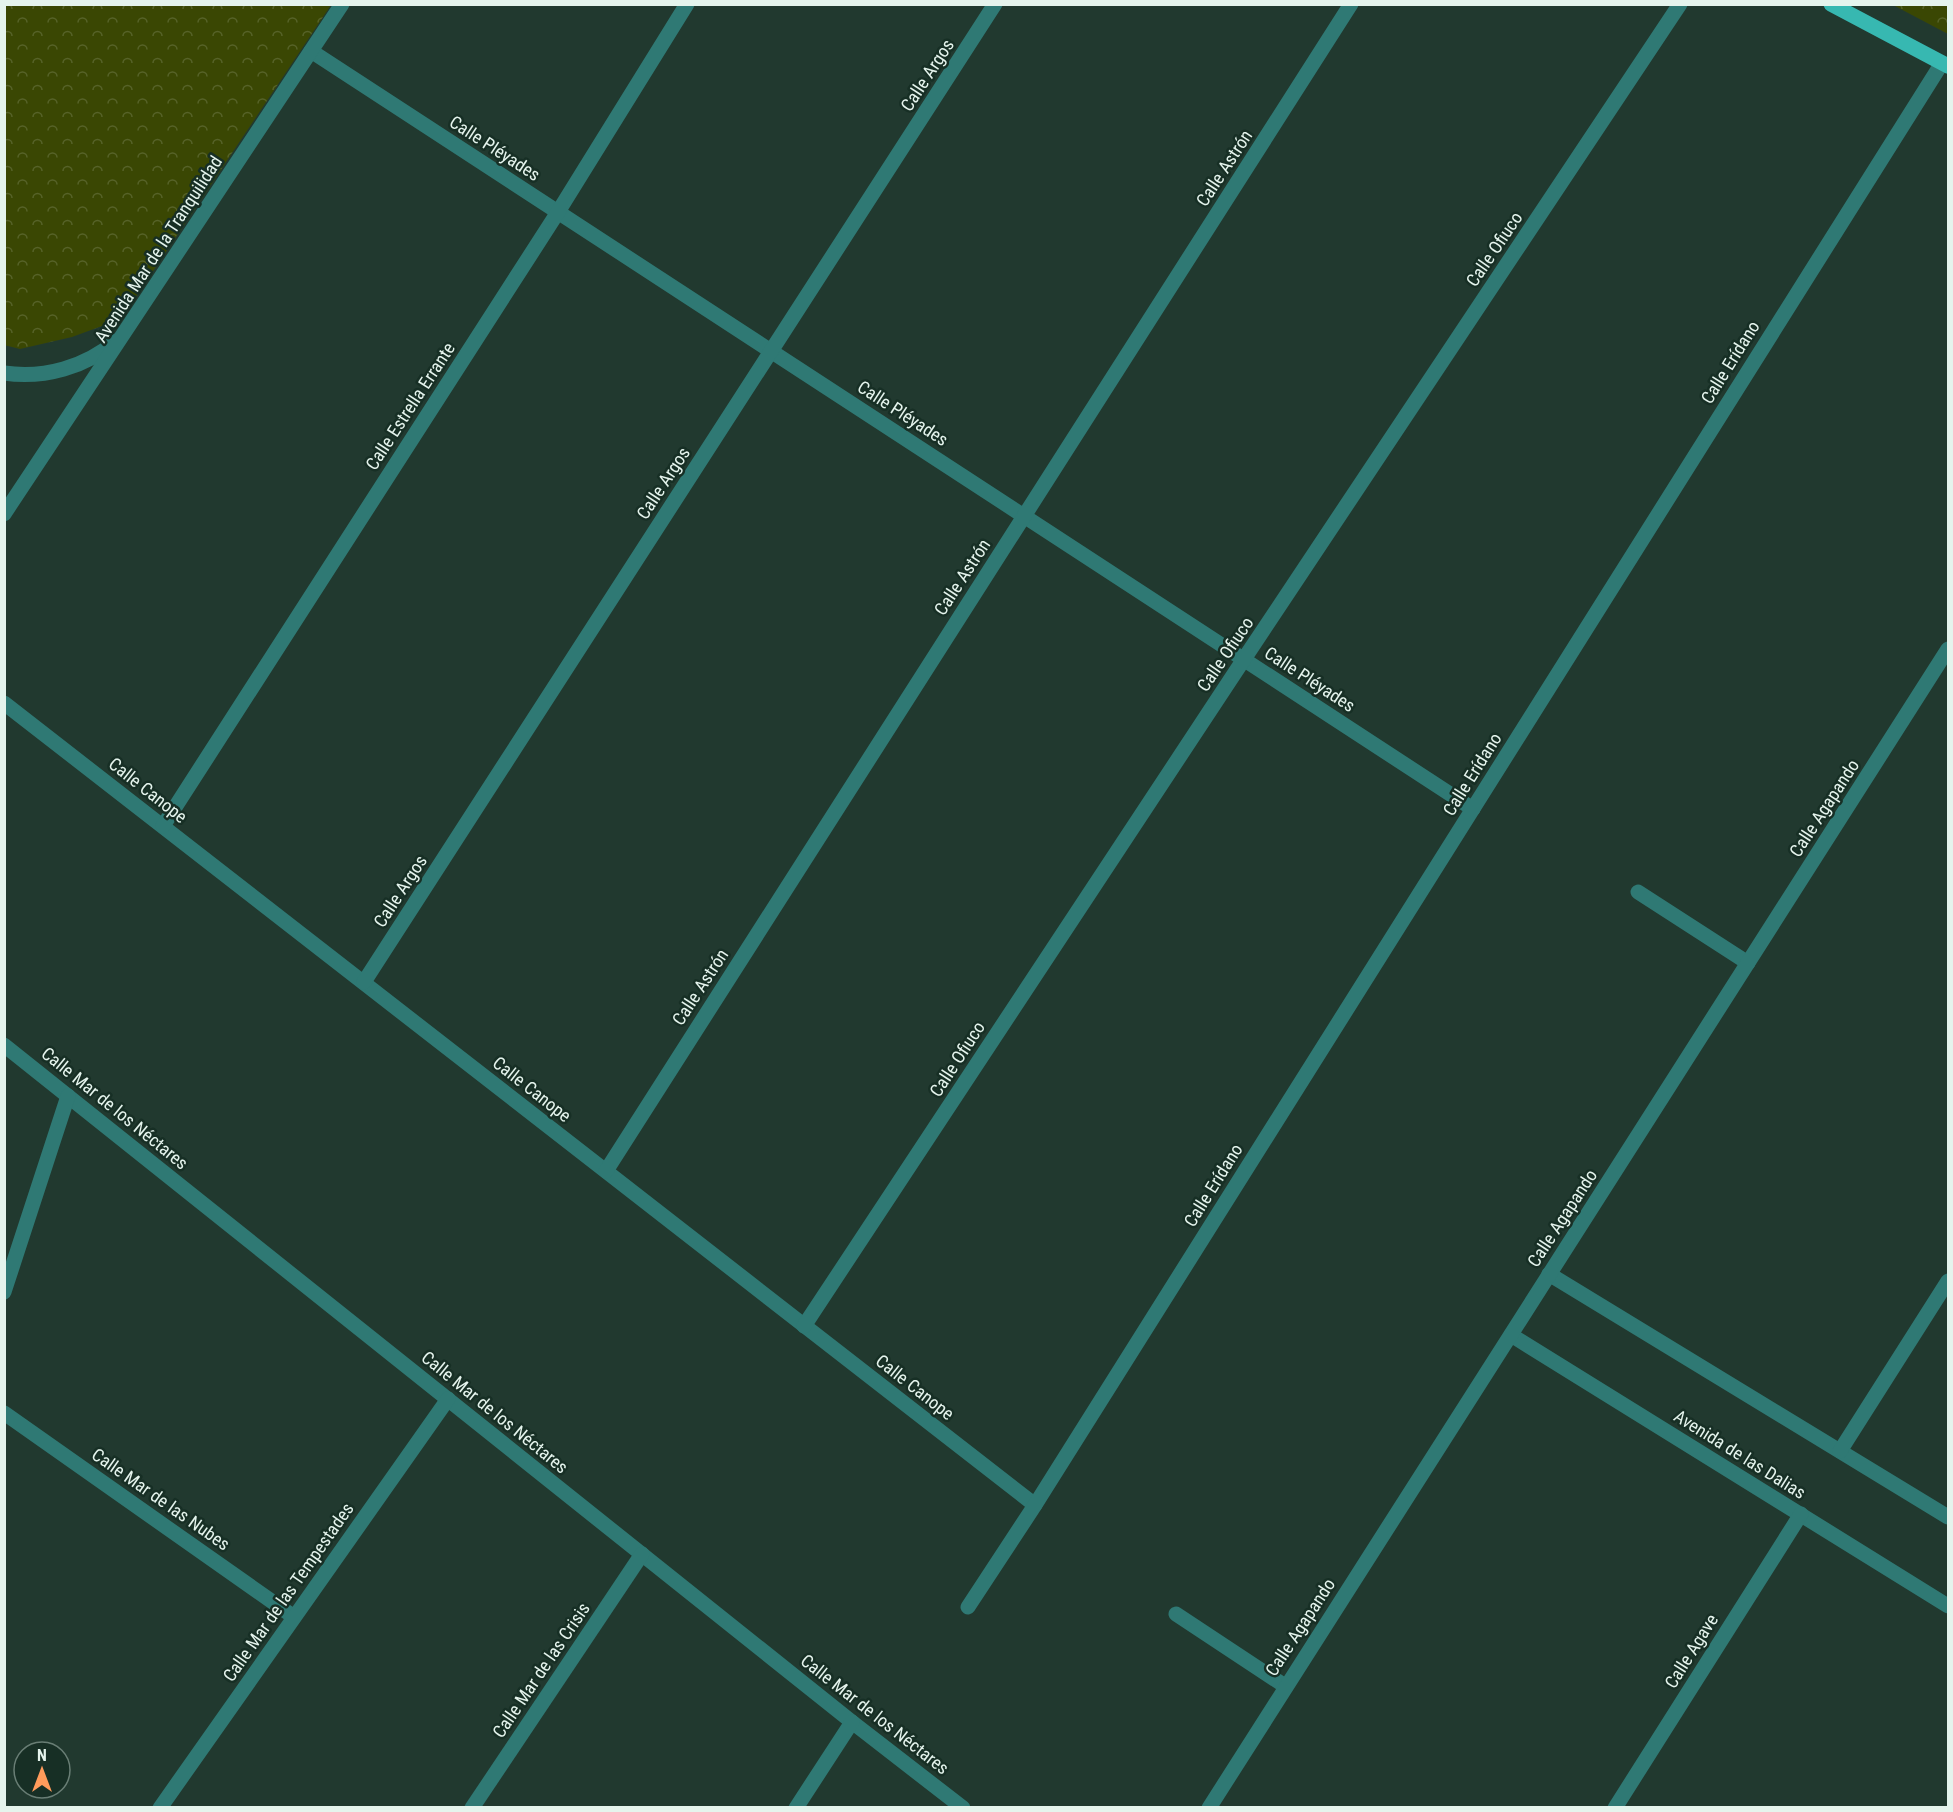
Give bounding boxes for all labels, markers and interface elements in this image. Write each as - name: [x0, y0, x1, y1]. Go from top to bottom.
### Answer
- street label: Calle Argos: [896, 35, 958, 115]
- street label: Calle Pléyades: [446, 111, 544, 185]
- street label: Calle Astrón: [1192, 126, 1256, 210]
- street label: Avenida Mar de la Tranquilidad: [90, 152, 226, 346]
- street label: Calle Ofiuco: [1461, 208, 1527, 290]
- street label: Calle Erídano: [1696, 317, 1764, 407]
- street label: Calle Estrella Errante: [361, 338, 459, 474]
- street label: Calle Pléyades: [854, 376, 952, 450]
- street label: Calle Argos: [632, 443, 694, 523]
- street label: Calle Astrón: [930, 535, 994, 619]
- street label: Calle Ofiuco: [1192, 613, 1258, 695]
- street label: Calle Pléyades: [1261, 642, 1359, 716]
- street label: Calle Erídano: [1438, 729, 1506, 819]
- street label: Calle Canope: [105, 753, 191, 827]
- street label: Calle Agapando: [1785, 755, 1863, 861]
- street label: Calle Argos: [369, 851, 431, 931]
- street label: Calle Astrón: [668, 945, 732, 1029]
- street label: Calle Ofiuco: [925, 1017, 989, 1101]
- street label: Calle Mar de los Néctares: [38, 1042, 192, 1174]
- street label: Calle Canope: [489, 1052, 575, 1126]
- street label: Calle Erídano: [1179, 1140, 1247, 1230]
- street label: Calle Agapando: [1523, 1165, 1601, 1271]
- street label: Calle Mar de los Néctares: [418, 1346, 572, 1478]
- street label: Calle Canope: [872, 1350, 958, 1424]
- street label: Avenida de las Dalias: [1670, 1405, 1810, 1503]
- street label: Calle Mar de las Nubes: [88, 1444, 234, 1554]
- street label: Calle Mar de las Tempestades: [218, 1499, 358, 1685]
- street label: Calle Agapando: [1261, 1574, 1339, 1680]
- street label: Calle Mar de las Crisis: [488, 1598, 594, 1742]
- street label: Calle Agave: [1660, 1610, 1722, 1692]
- street label: Calle Mar de los Néctares: [797, 1650, 953, 1778]
- north arrow: [12, 1740, 72, 1800]
- text: N: [37, 1746, 47, 1765]

